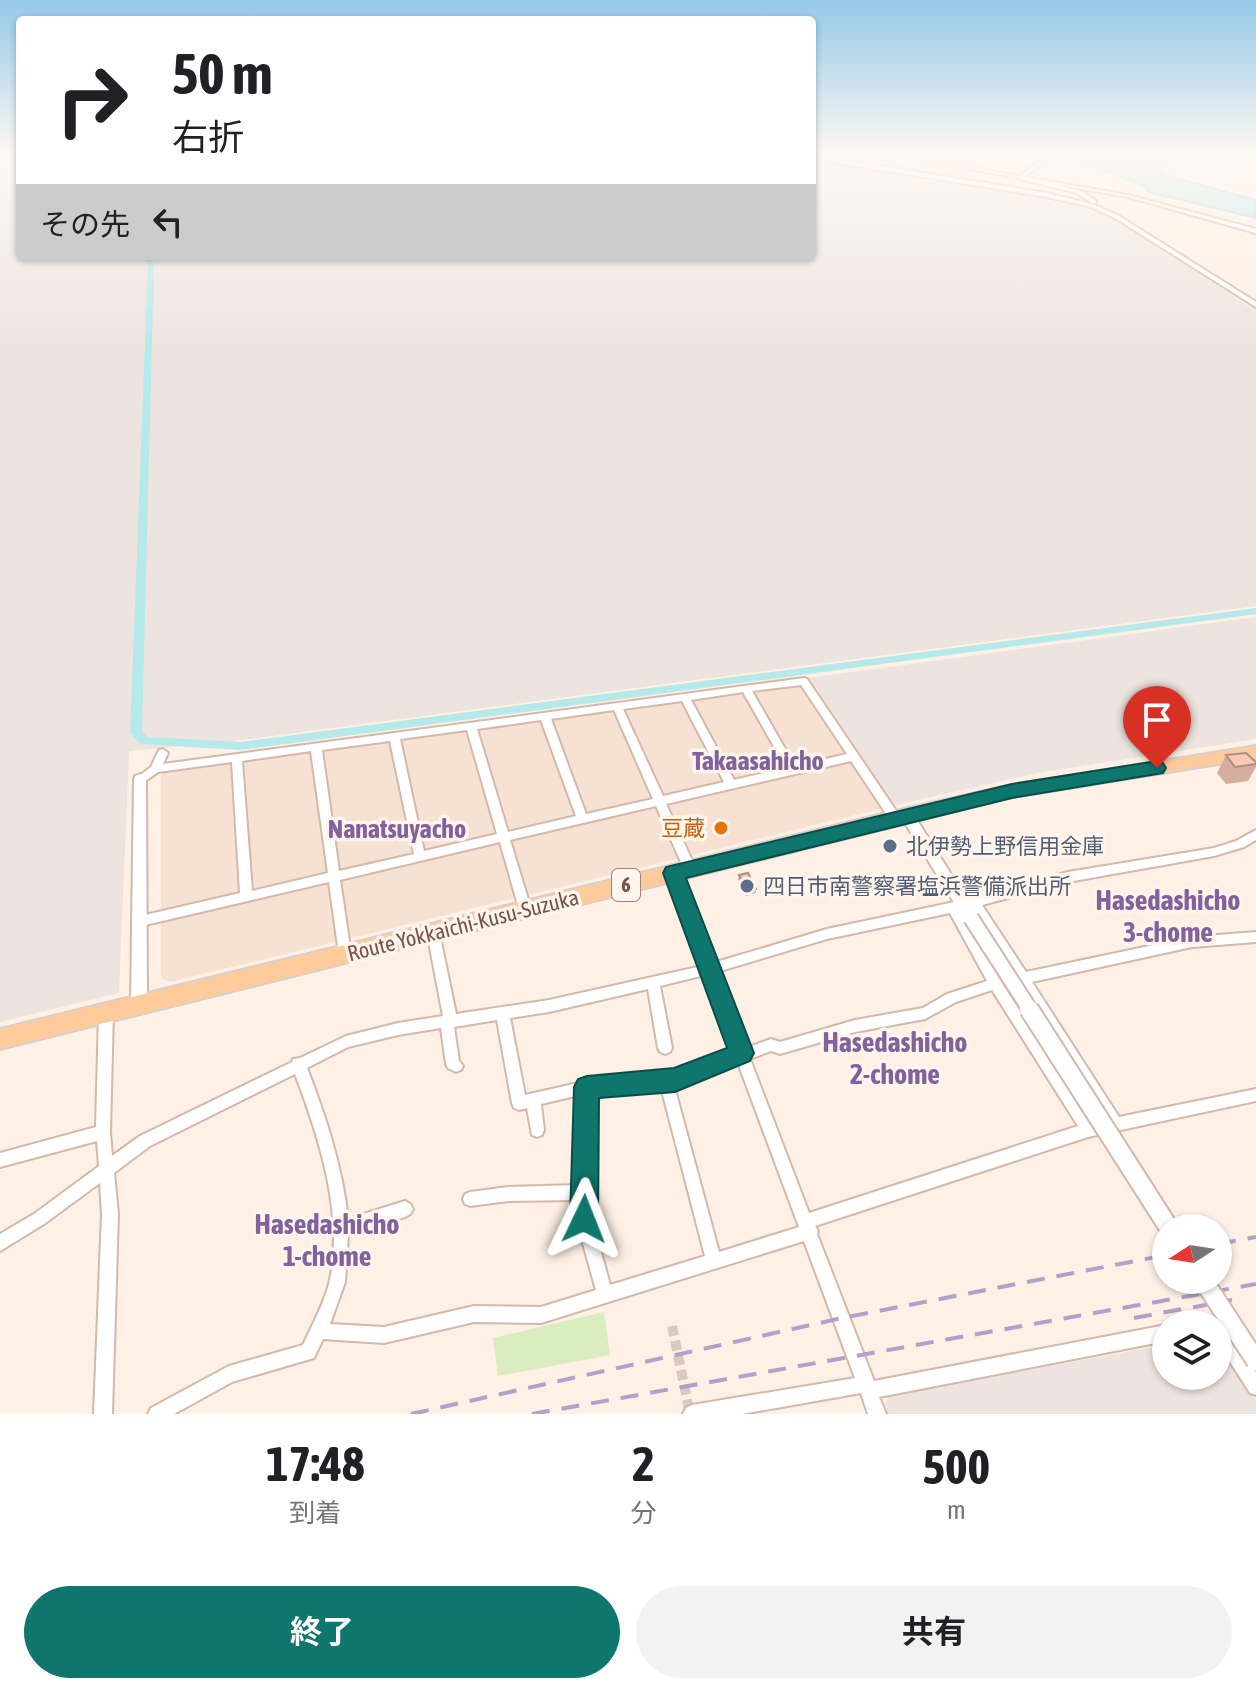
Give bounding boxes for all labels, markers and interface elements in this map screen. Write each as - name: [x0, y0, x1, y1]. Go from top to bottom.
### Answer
- text: 50 m: [172, 42, 273, 106]
- icon: right: [40, 48, 144, 152]
- text: 右折: [172, 116, 244, 158]
- icon: left: [146, 200, 190, 244]
- text: その先: [40, 207, 130, 241]
- pin: [1123, 686, 1191, 768]
- icon: arrive: [1135, 698, 1179, 742]
- district label: Takaasahicho: [692, 746, 824, 776]
- district label: Nanatsuyacho: [328, 814, 466, 844]
- place label: 豆蔵: [661, 815, 705, 841]
- marker: 豆蔵: [712, 819, 730, 837]
- place label: 北伊勢上野信用金庫: [906, 833, 1104, 859]
- marker: 北伊勢上野信用金庫: [881, 837, 899, 855]
- road number: 6: [612, 869, 640, 901]
- place label: 四日市南警察署塩浜警備派出所: [763, 873, 1071, 899]
- marker: 四日市南警察署塩浜警備派出所: [738, 877, 756, 895]
- street label: Route Yokkaichi-Kusu-Suzuka: [345, 884, 581, 966]
- district label: Hasedashicho 3-chome: [1095, 884, 1241, 948]
- district label: Hasedashicho 2-chome: [822, 1026, 968, 1090]
- position arrow: [542, 1177, 626, 1261]
- district label: Hasedashicho 1-chome: [254, 1208, 400, 1272]
- north arrow: [1152, 1214, 1232, 1294]
- map controls: [1152, 1214, 1232, 1390]
- button: layers: [1152, 1310, 1232, 1390]
- text: 17:48: [266, 1436, 365, 1491]
- text: 2: [632, 1436, 655, 1491]
- text: 500: [922, 1439, 990, 1494]
- text: m: [947, 1495, 966, 1525]
- text: 到着: [289, 1498, 341, 1528]
- text: 分: [631, 1498, 657, 1528]
- button: 終了: [24, 1586, 620, 1678]
- button: 共有: [636, 1586, 1232, 1678]

